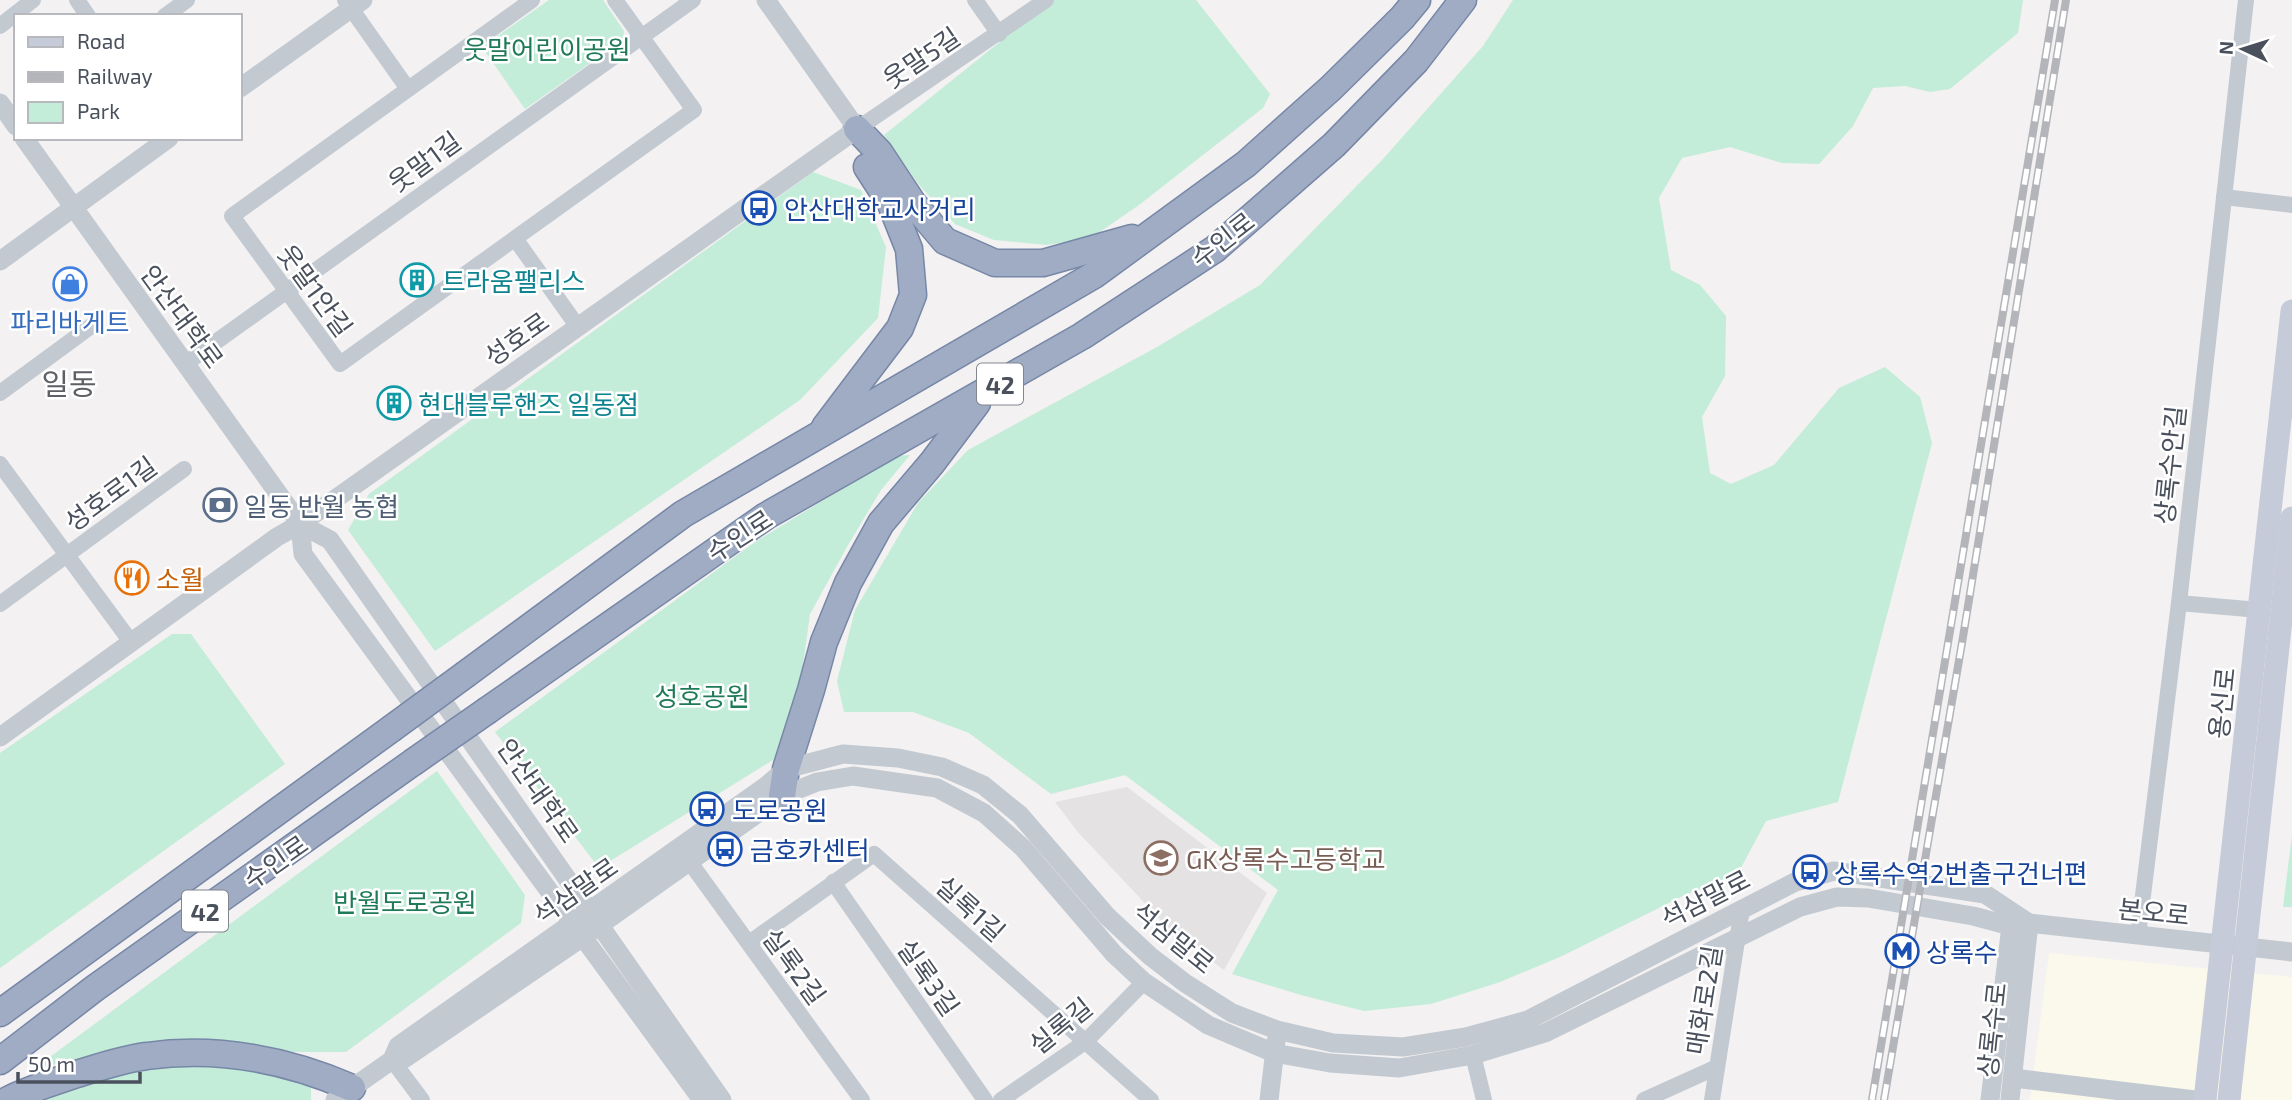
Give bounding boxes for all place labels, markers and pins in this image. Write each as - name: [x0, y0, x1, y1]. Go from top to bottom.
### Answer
- bus stop icon: 안산대학교사거리: [740, 189, 778, 227]
- place label: 안산대학교사거리: [784, 193, 975, 224]
- building icon: 트라움팰리스: [398, 261, 436, 299]
- shop icon: 파리바게트: [51, 265, 89, 303]
- place label: 트라움팰리스: [442, 265, 586, 296]
- place label: 파리바게트: [10, 306, 130, 337]
- building icon: 현대블루핸즈 일동점: [375, 384, 413, 422]
- place label: 현대블루핸즈 일동점: [418, 388, 639, 419]
- bank icon: 일동 반월 농협: [201, 486, 239, 524]
- place label: 일동 반월 농협: [244, 490, 399, 521]
- restaurant icon: 소월: [113, 559, 151, 597]
- place label: 소월: [156, 563, 204, 594]
- bus stop icon: 도로공원: [688, 790, 726, 828]
- place label: 도로공원: [732, 794, 828, 825]
- bus stop icon: 금호카센터: [706, 830, 744, 868]
- place label: 금호카센터: [750, 834, 870, 865]
- school or university icon: GK상록수고등학교: [1142, 839, 1180, 877]
- place label: GK상록수고등학교: [1186, 843, 1385, 874]
- bus stop icon: 상록수역2번출구건너편: [1791, 853, 1829, 891]
- place label: 상록수역2번출구건너편: [1834, 857, 2088, 888]
- metro station icon: 상록수: [1883, 932, 1921, 970]
- place label: 상록수: [1926, 936, 1998, 967]

